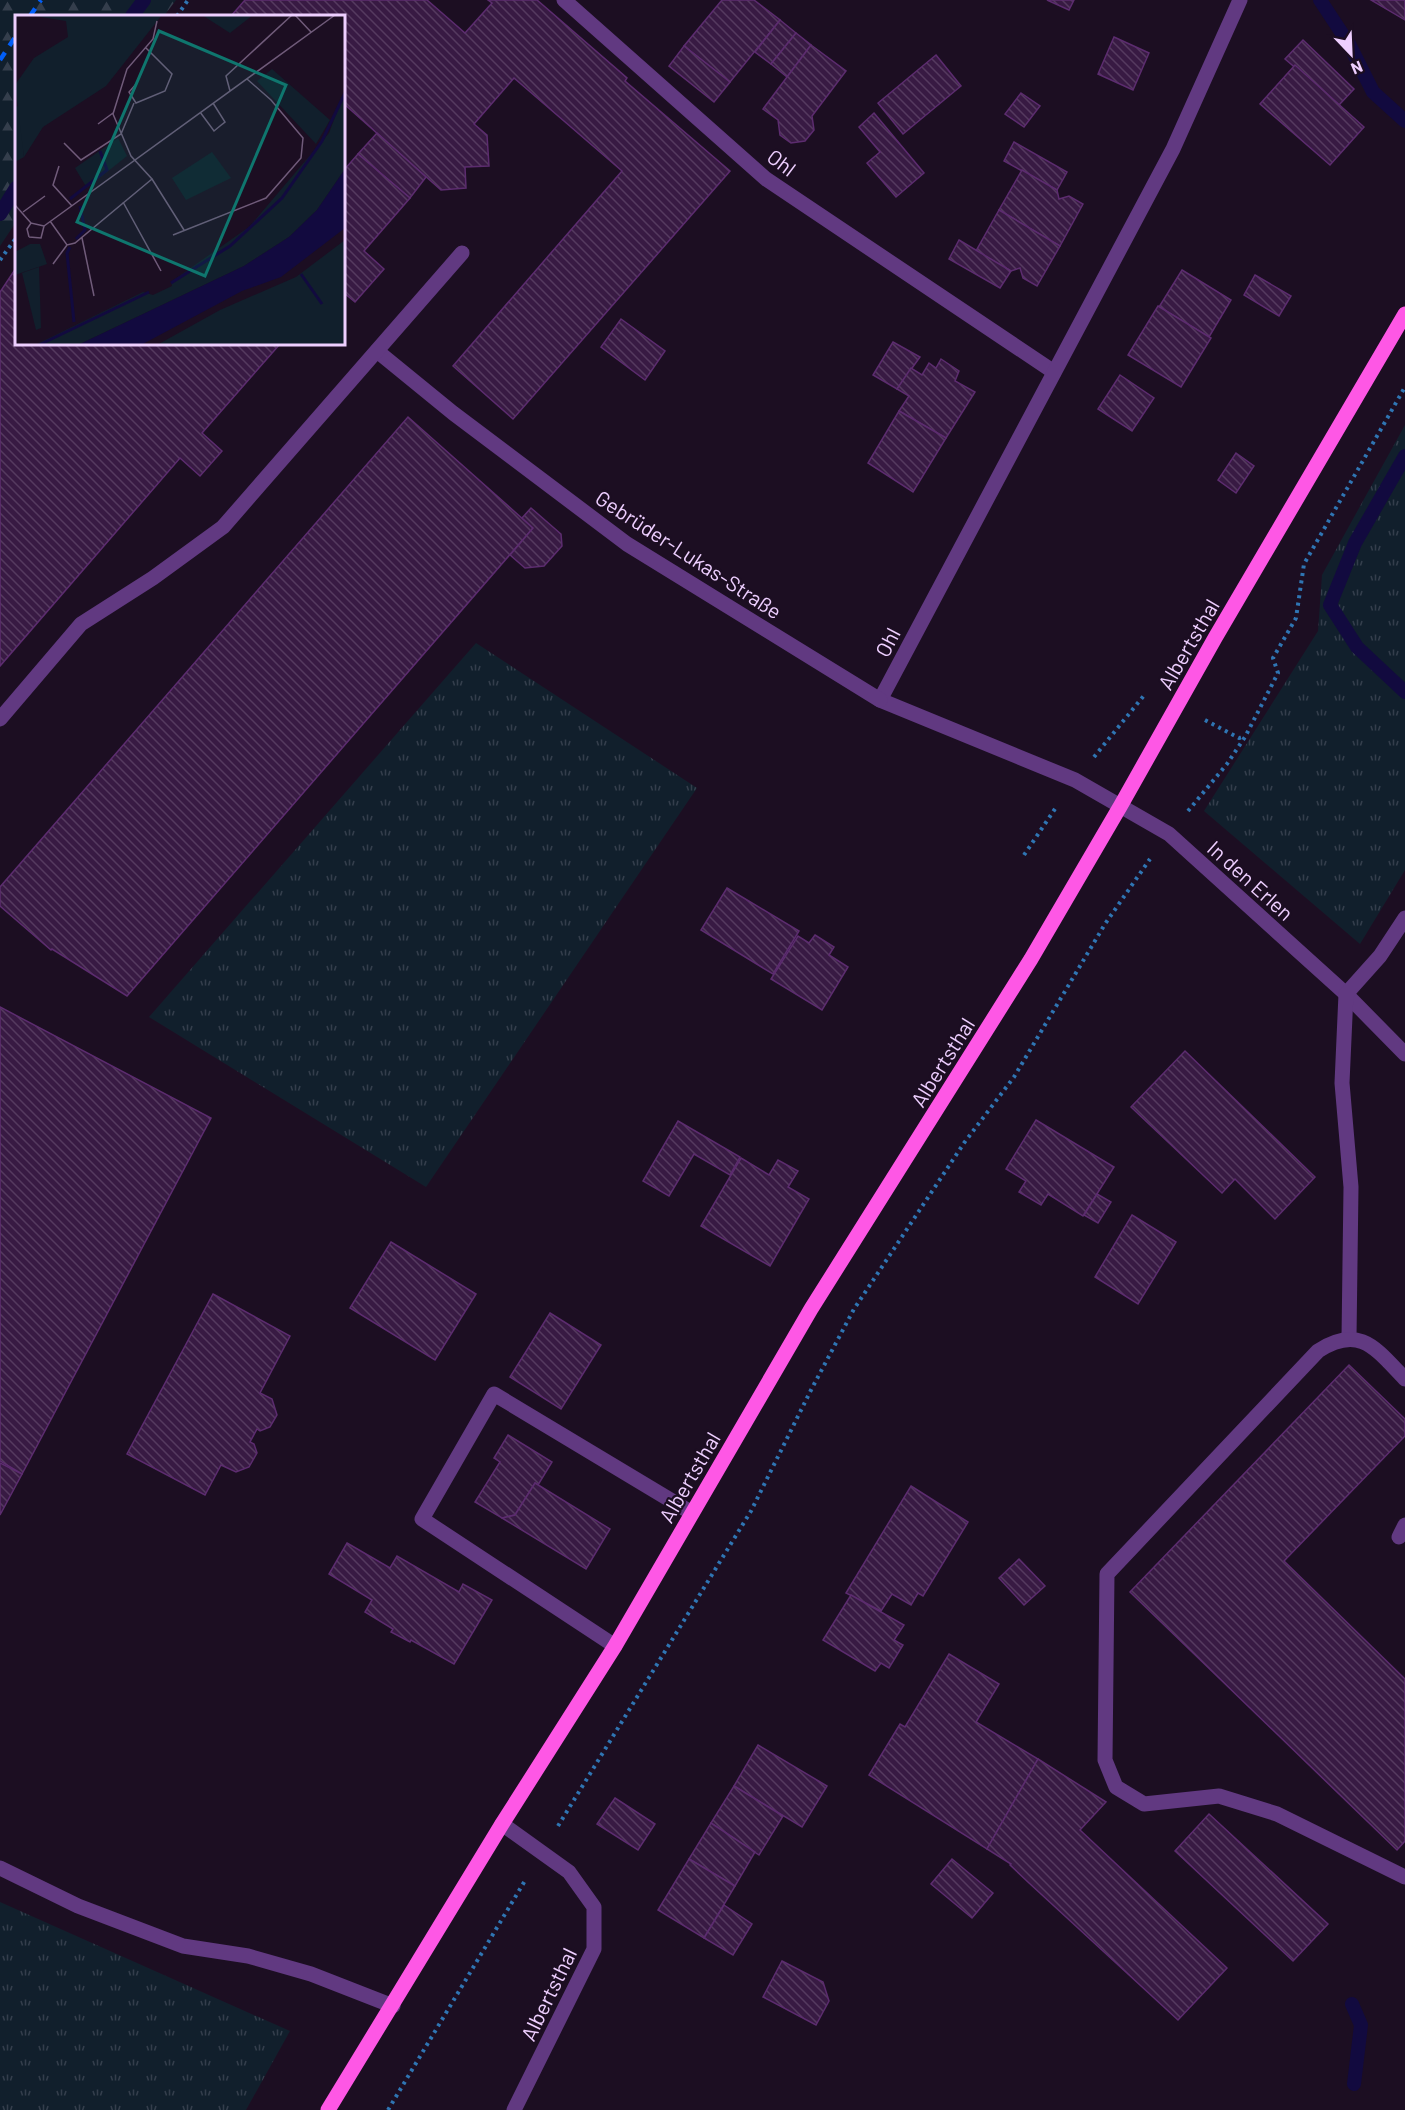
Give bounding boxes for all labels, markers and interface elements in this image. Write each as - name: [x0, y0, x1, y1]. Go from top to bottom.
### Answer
- inset map: [15, 15, 345, 345]
- north arrow: [1321, 24, 1381, 84]
- text: N: [1348, 57, 1366, 79]
- street label: Ohl: [763, 143, 801, 181]
- street label: Gebrüder-Lukas-Straße: [591, 485, 787, 623]
- street label: Albertsthal: [1152, 594, 1224, 694]
- street label: Ohl: [869, 623, 905, 661]
- street label: In den Erlen: [1203, 835, 1299, 925]
- street label: Albertsthal: [905, 1013, 979, 1111]
- street label: Albertsthal: [653, 1427, 725, 1527]
- street label: Albertsthal: [515, 1943, 581, 2045]

